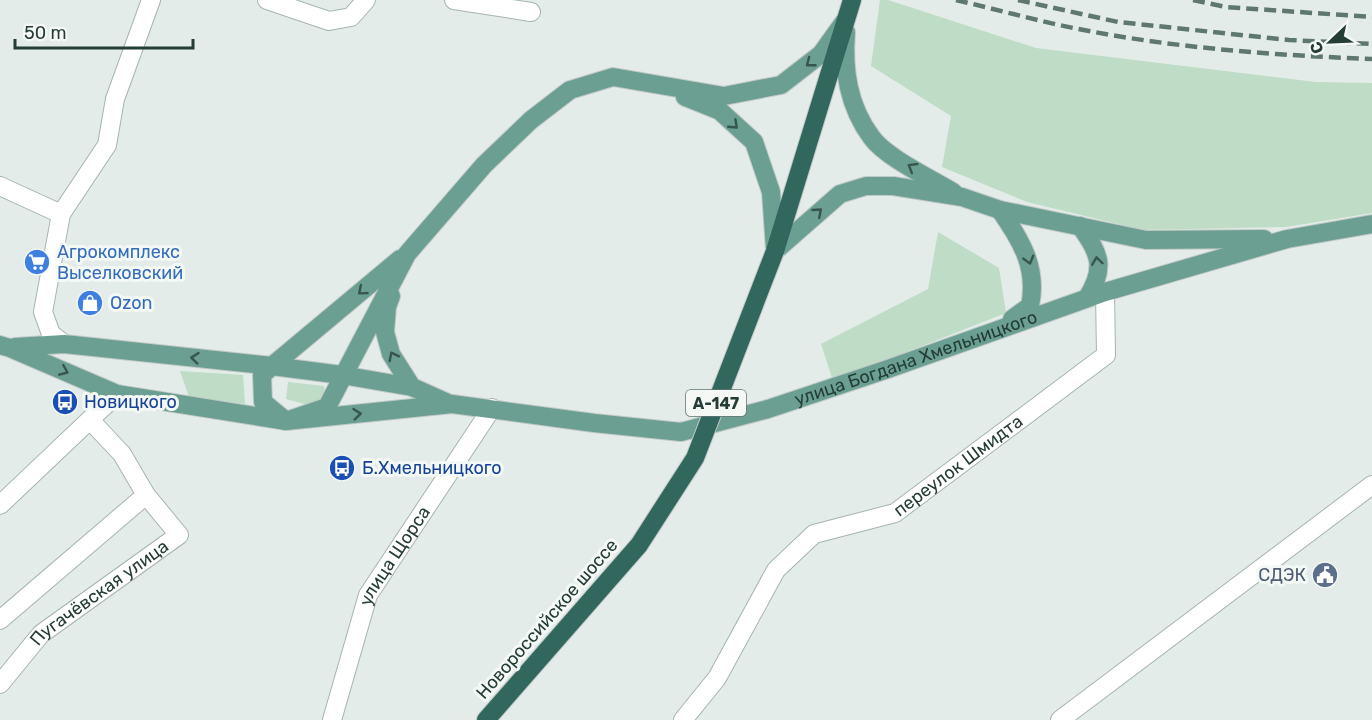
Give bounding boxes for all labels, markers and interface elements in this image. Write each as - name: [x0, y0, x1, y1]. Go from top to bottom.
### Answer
- scale bar: [15, 12, 194, 50]
- north arrow: [1300, 12, 1360, 72]
- text: 50 m: [24, 22, 67, 44]
- text: С: [1306, 39, 1328, 57]
- one-way arrow: [806, 55, 817, 66]
- one-way arrow: [727, 117, 738, 128]
- one-way arrow: [907, 163, 918, 175]
- one-way arrow: [812, 208, 822, 219]
- place label: Агрокомплекс Выселковский: [57, 241, 183, 284]
- supermarket icon: Агрокомплекс Выселковский: [22, 247, 52, 277]
- one-way arrow: [1022, 254, 1034, 265]
- one-way arrow: [1092, 256, 1104, 266]
- one-way arrow: [358, 284, 369, 295]
- shop icon: Ozon: [75, 288, 105, 318]
- place label: Ozon: [110, 292, 152, 314]
- street label: улица Богдана Хмельницкого: [792, 306, 1040, 410]
- one-way arrow: [190, 352, 199, 365]
- one-way arrow: [389, 352, 401, 363]
- one-way arrow: [57, 364, 68, 376]
- bus stop icon: Новицкого: [50, 387, 80, 417]
- road number: А-147: [686, 390, 746, 416]
- place label: Новицкого: [84, 391, 177, 413]
- one-way arrow: [352, 408, 361, 421]
- street label: переулок Шмидта: [889, 410, 1027, 521]
- bus stop icon: Б.Хмельницкого: [327, 453, 357, 483]
- place label: Б.Хмельницкого: [362, 457, 502, 479]
- street label: улица Щорса: [355, 502, 435, 608]
- street label: Новороссийское шоссе: [471, 534, 623, 704]
- street label: Пугачёвская улица: [25, 535, 173, 650]
- public building icon: СДЭК: [1310, 560, 1340, 590]
- place label: СДЭК: [1258, 564, 1306, 586]

